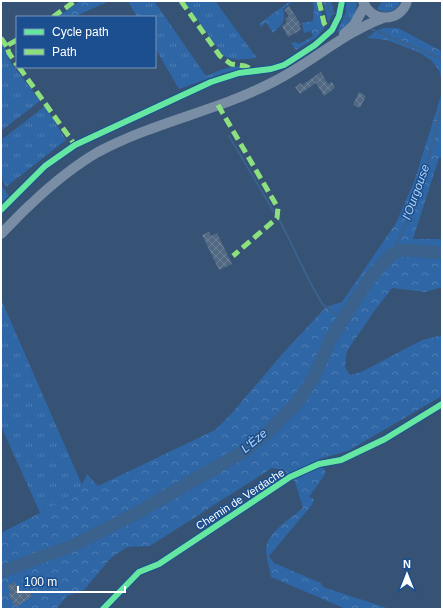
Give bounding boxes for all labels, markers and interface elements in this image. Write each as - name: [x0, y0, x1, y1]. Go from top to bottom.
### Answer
- legend: [16, 16, 156, 68]
- text: Cycle path: [52, 25, 109, 39]
- text: Path: [52, 45, 77, 59]
- water label: l'Ourgouse: [400, 162, 433, 221]
- water label: L'Èze: [237, 425, 270, 456]
- street label: Chemin de Verdache: [194, 466, 286, 532]
- north arrow: [387, 554, 427, 594]
- text: N: [403, 558, 411, 570]
- scale bar: [18, 568, 125, 594]
- text: 100 m: [24, 575, 57, 589]

